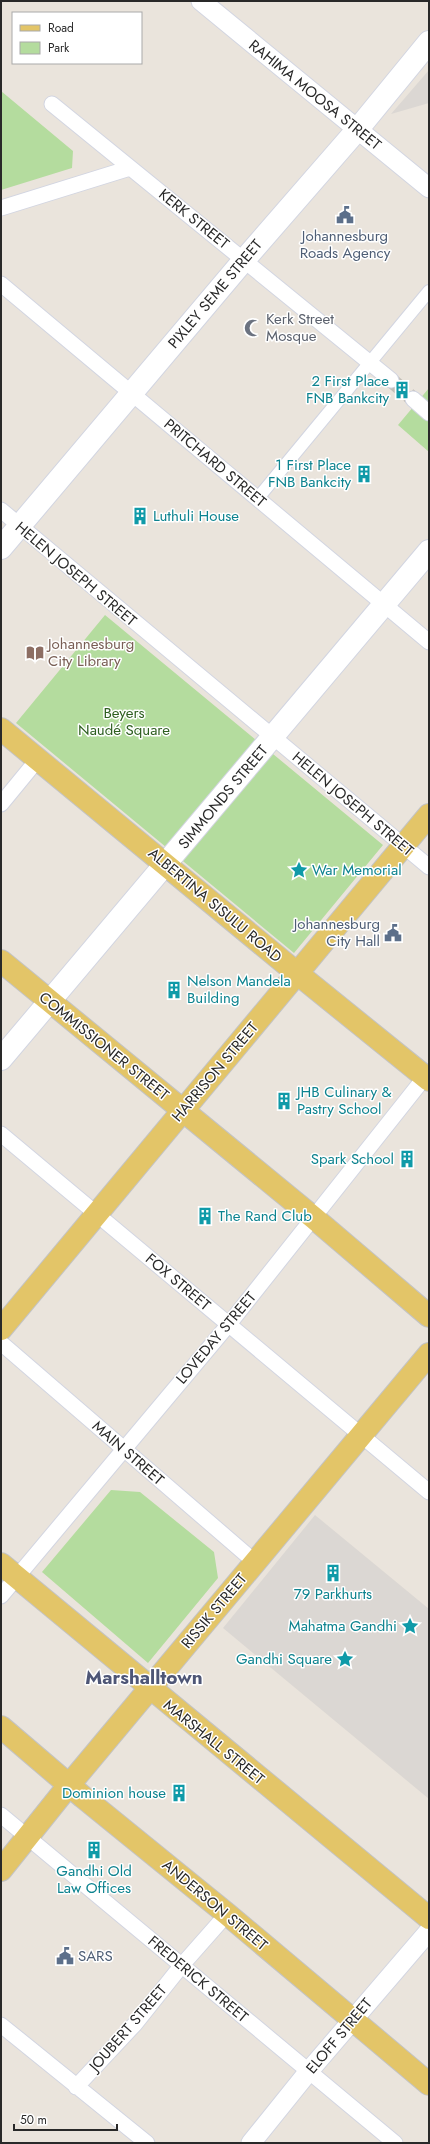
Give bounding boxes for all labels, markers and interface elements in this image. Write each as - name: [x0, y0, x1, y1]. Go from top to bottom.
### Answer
- legend: [12, 12, 142, 64]
- text: Road: [48, 19, 74, 37]
- street label: RAHIMA MOOSA STREET: [244, 35, 386, 155]
- text: Park: [48, 39, 70, 57]
- street label: KERK STREET: [154, 184, 234, 254]
- public building icon: Johannesburg Roads Agency: [335, 205, 355, 225]
- place label: Johannesburg Roads Agency: [300, 225, 391, 264]
- street label: PIXLEY SEME STREET: [163, 235, 267, 353]
- place label: Kerk Street Mosque: [266, 308, 334, 347]
- mosque icon: Kerk Street Mosque: [243, 318, 263, 338]
- place label: 2 First Place FNB Bankcity: [306, 370, 389, 409]
- building icon: 2 First Place FNB Bankcity: [392, 380, 412, 400]
- street label: PRITCHARD STREET: [159, 414, 271, 512]
- place label: 1 First Place FNB Bankcity: [268, 454, 351, 493]
- building icon: 1 First Place FNB Bankcity: [354, 464, 374, 484]
- place label: Luthuli House: [153, 505, 239, 527]
- building icon: Luthuli House: [130, 506, 150, 526]
- street label: HELEN JOSEPH STREET: [11, 517, 142, 631]
- place label: Johannesburg City Library: [46, 633, 134, 672]
- library icon: Johannesburg City Library: [25, 643, 45, 663]
- park label: Beyers Naudé Square: [78, 702, 170, 741]
- street label: SIMMONDS STREET: [173, 740, 273, 854]
- street label: HELEN JOSEPH STREET: [288, 747, 419, 861]
- street label: ALBERTINA SISULU ROAD: [143, 842, 287, 968]
- place label: War Memorial: [312, 859, 402, 881]
- place icon: War Memorial: [289, 860, 309, 880]
- place label: Johannesburg City Hall: [292, 913, 380, 952]
- public building icon: Johannesburg City Hall: [383, 923, 403, 943]
- place label: Nelson Mandela Building: [187, 970, 291, 1009]
- building icon: Nelson Mandela Building: [164, 980, 184, 1000]
- street label: COMMISSIONER STREET: [34, 987, 174, 1106]
- street label: HARRISON STREET: [167, 1017, 263, 1127]
- place label: JHB Culinary & Pastry School: [295, 1081, 392, 1120]
- building icon: JHB Culinary & Pastry School: [274, 1091, 294, 1111]
- place label: Spark School: [311, 1148, 394, 1170]
- building icon: Spark School: [397, 1149, 417, 1169]
- place label: The Rand Club: [218, 1205, 312, 1227]
- building icon: The Rand Club: [195, 1206, 215, 1226]
- street label: FOX STREET: [141, 1248, 215, 1316]
- street label: LOVEDAY STREET: [171, 1287, 261, 1389]
- street label: MAIN STREET: [87, 1416, 169, 1490]
- building icon: 79 Parkhurts: [323, 1563, 343, 1583]
- street label: RISSIK STREET: [176, 1569, 252, 1653]
- place label: 79 Parkhurts: [294, 1583, 372, 1605]
- place label: Mahatma Gandhi: [288, 1615, 397, 1637]
- place icon: Mahatma Gandhi: [400, 1616, 420, 1636]
- place label: Gandhi Square: [236, 1648, 332, 1670]
- place icon: Gandhi Square: [335, 1649, 355, 1669]
- district label: Marshalltown: [85, 1664, 203, 1691]
- street label: MARSHALL STREET: [159, 1694, 269, 1790]
- place label: Dominion house: [62, 1782, 166, 1804]
- building icon: Dominion house: [169, 1783, 189, 1803]
- building icon: Gandhi Old Law Offices: [84, 1840, 104, 1860]
- street label: ANDERSON STREET: [158, 1854, 273, 1956]
- place label: Gandhi Old Law Offices: [56, 1860, 132, 1899]
- street label: FREDERICK STREET: [143, 1930, 253, 2028]
- place label: SARS: [78, 1945, 113, 1967]
- public building icon: SARS: [55, 1946, 75, 1966]
- street label: JOUBERT STREET: [83, 1980, 172, 2078]
- street label: ELOFF STREET: [301, 1993, 377, 2079]
- scale bar: [14, 2106, 117, 2132]
- text: 50 m: [20, 2111, 47, 2129]

